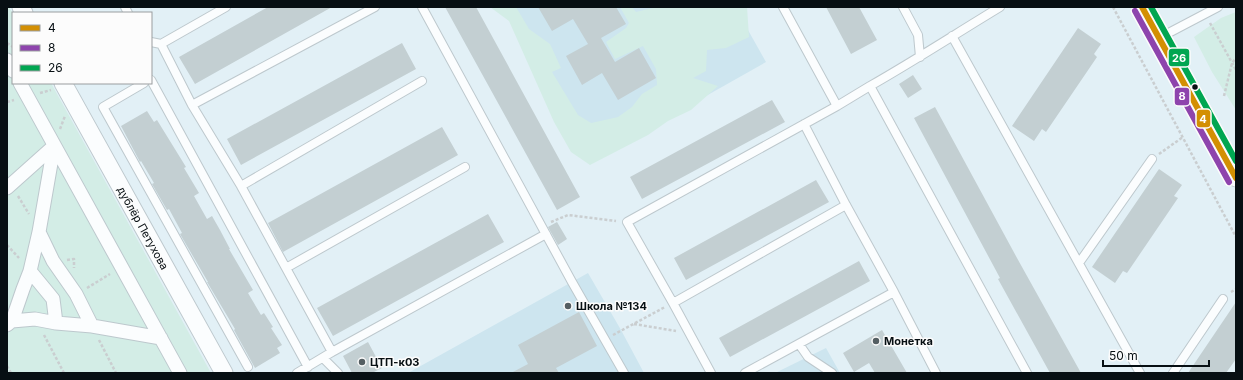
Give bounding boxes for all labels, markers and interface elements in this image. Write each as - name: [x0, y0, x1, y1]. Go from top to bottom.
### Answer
- legend: [12, 12, 152, 84]
- text: 4: [48, 20, 56, 35]
- text: 8: [48, 40, 55, 55]
- line badge: 26: [1168, 48, 1190, 67]
- text: 26: [1172, 51, 1186, 65]
- text: 26: [48, 60, 63, 75]
- unlabelled marker: [1190, 82, 1200, 92]
- line badge: 8: [1174, 87, 1190, 106]
- text: 8: [1178, 89, 1186, 103]
- line badge: 4: [1196, 109, 1211, 128]
- text: 4: [1199, 112, 1207, 126]
- street label: дублёр Петухова: [114, 184, 172, 272]
- place label: Школа №134: [576, 299, 647, 313]
- marker: Школа №134: [563, 301, 573, 311]
- place label: Монетка: [884, 334, 933, 348]
- marker: Монетка: [871, 336, 881, 346]
- scale bar: [1103, 342, 1209, 368]
- text: 50 m: [1109, 348, 1138, 363]
- place label: ЦТП-к03: [370, 355, 419, 369]
- marker: ЦТП-к03: [357, 357, 367, 367]

